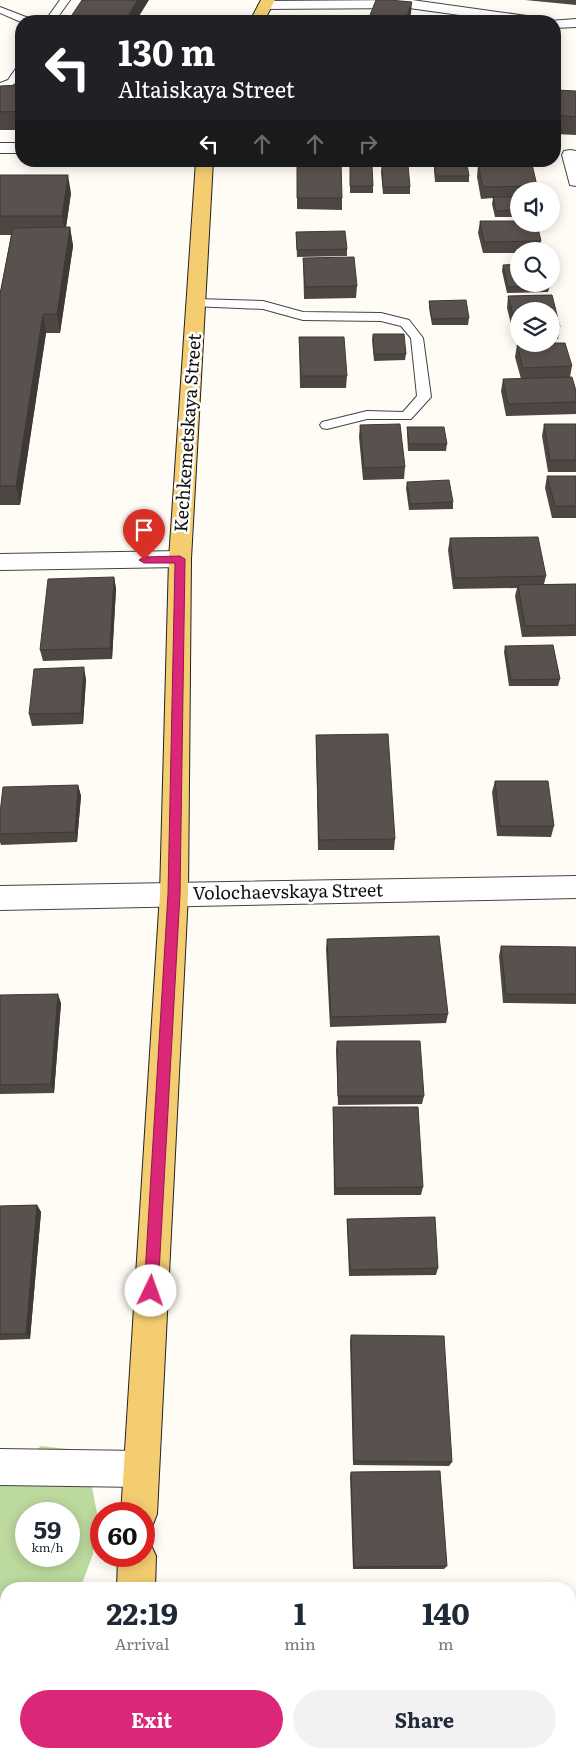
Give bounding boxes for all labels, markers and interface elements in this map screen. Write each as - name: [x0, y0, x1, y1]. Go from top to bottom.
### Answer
- text: 130 m: [118, 25, 215, 77]
- icon: left: [35, 35, 100, 100]
- text: Altaiskaya Street: [118, 72, 295, 105]
- icon: left: [195, 130, 223, 158]
- icon: ahead: [248, 130, 276, 158]
- icon: ahead: [301, 130, 329, 158]
- icon: right: [354, 130, 382, 158]
- map controls: [510, 182, 560, 352]
- button: sound: [510, 182, 560, 232]
- button: search: [510, 242, 560, 292]
- button: layers: [510, 302, 560, 352]
- street label: Kechkemetskaya Street: [166, 332, 207, 533]
- pin: [123, 509, 165, 560]
- icon: arrive: [130, 516, 158, 544]
- street label: Volochaevskaya Street: [192, 875, 384, 906]
- position arrow: [124, 1264, 176, 1316]
- speed limit sign: 60: [90, 1502, 155, 1567]
- text: 59: [34, 1510, 61, 1547]
- text: km/h: [32, 1538, 63, 1556]
- text: 22:19: [106, 1590, 178, 1634]
- text: 1: [294, 1590, 306, 1634]
- text: 140: [422, 1590, 470, 1634]
- text: Arrival: [115, 1631, 169, 1655]
- text: min: [284, 1631, 316, 1655]
- text: m: [438, 1631, 454, 1655]
- button: Exit: [20, 1690, 283, 1748]
- button: Share: [293, 1690, 556, 1748]

